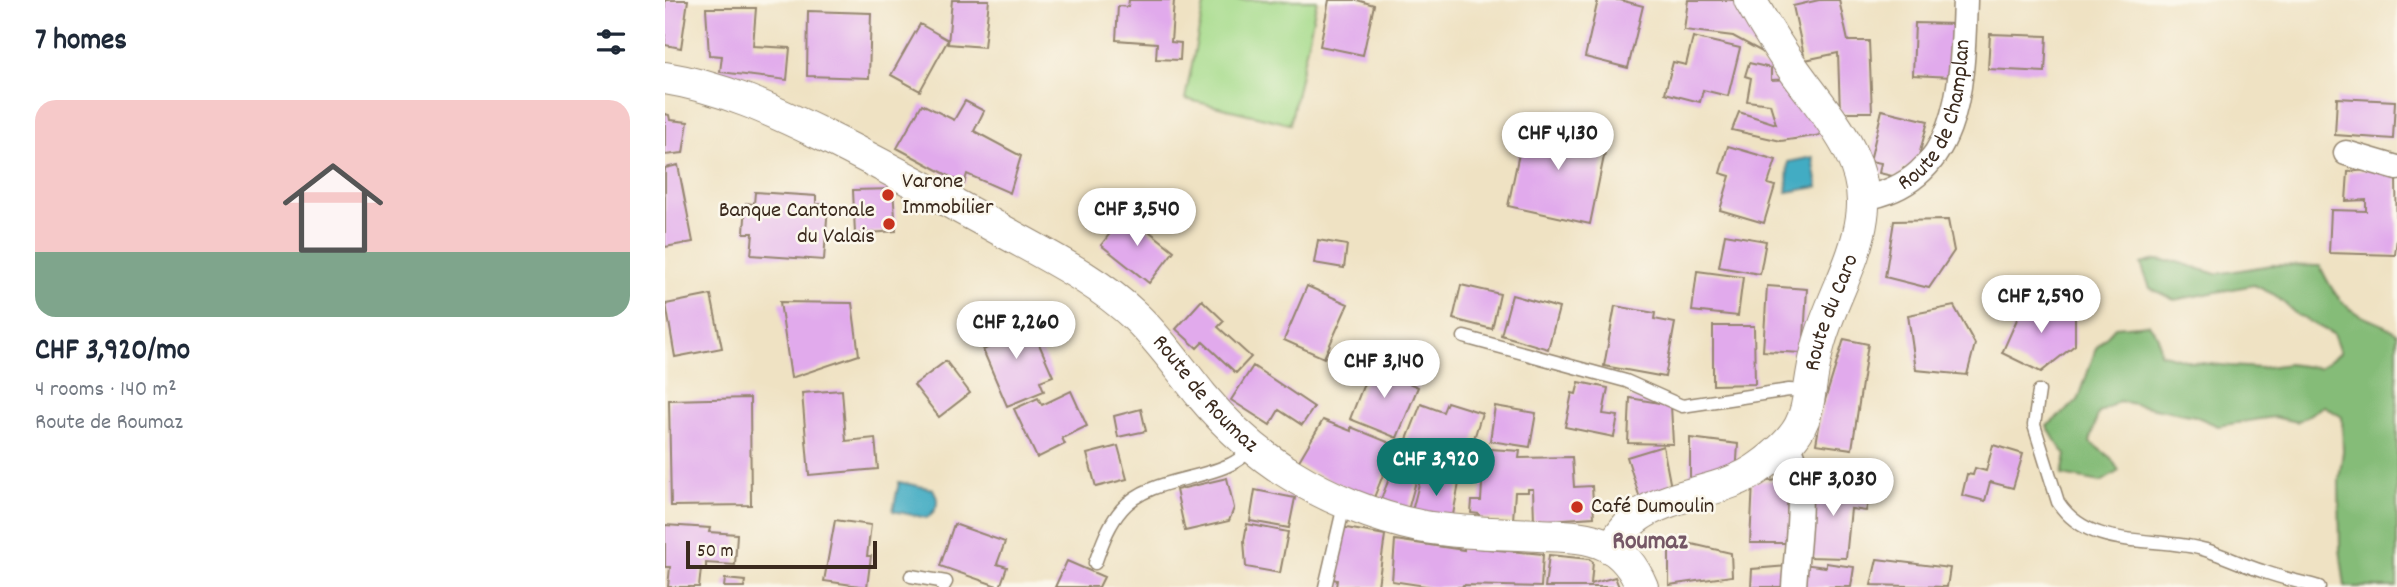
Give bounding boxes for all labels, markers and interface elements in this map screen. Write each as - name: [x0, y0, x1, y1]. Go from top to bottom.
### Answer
- text: 7 homes: [35, 21, 127, 64]
- icon: filters: [592, 23, 630, 61]
- street label: Route de Champlan: [1892, 38, 1980, 200]
- pin: CHF 4,130: [1478, 113, 1638, 172]
- text: CHF 4,130: [1518, 118, 1598, 151]
- icon: home: [270, 145, 396, 271]
- place label: Varone Immobilier: [902, 166, 994, 225]
- marker: Varone Immobilier: [880, 187, 896, 203]
- pin: CHF 3,540: [1057, 188, 1217, 248]
- text: CHF 3,540: [1094, 194, 1180, 227]
- place label: Banque Cantonale du Valais: [719, 195, 875, 254]
- marker: Banque Cantonale du Valais: [881, 216, 897, 232]
- street label: Route du Caro: [1797, 250, 1868, 374]
- pin: CHF 2,590: [1961, 276, 2121, 335]
- text: CHF 2,590: [1998, 281, 2084, 314]
- pin: CHF 2,260: [936, 302, 1096, 361]
- text: CHF 2,260: [973, 307, 1059, 340]
- street label: Route de Roumaz: [1144, 328, 1265, 462]
- text: CHF 3,920/mo: [35, 331, 190, 374]
- pin: CHF 3,140: [1304, 340, 1464, 400]
- text: CHF 3,140: [1344, 346, 1424, 379]
- text: 4 rooms · 140 m²: [35, 374, 177, 407]
- text: Route de Roumaz: [35, 407, 183, 440]
- pin: CHF 3,920: [1356, 438, 1516, 498]
- text: CHF 3,920: [1393, 444, 1479, 477]
- pin: CHF 3,030: [1753, 458, 1913, 518]
- text: CHF 3,030: [1789, 464, 1877, 497]
- place label: Café Dumoulin: [1591, 491, 1714, 524]
- marker: Café Dumoulin: [1569, 499, 1585, 515]
- district label: Roumaz: [1612, 524, 1689, 561]
- scale bar: [686, 538, 877, 570]
- text: 50 m: [697, 539, 734, 566]

